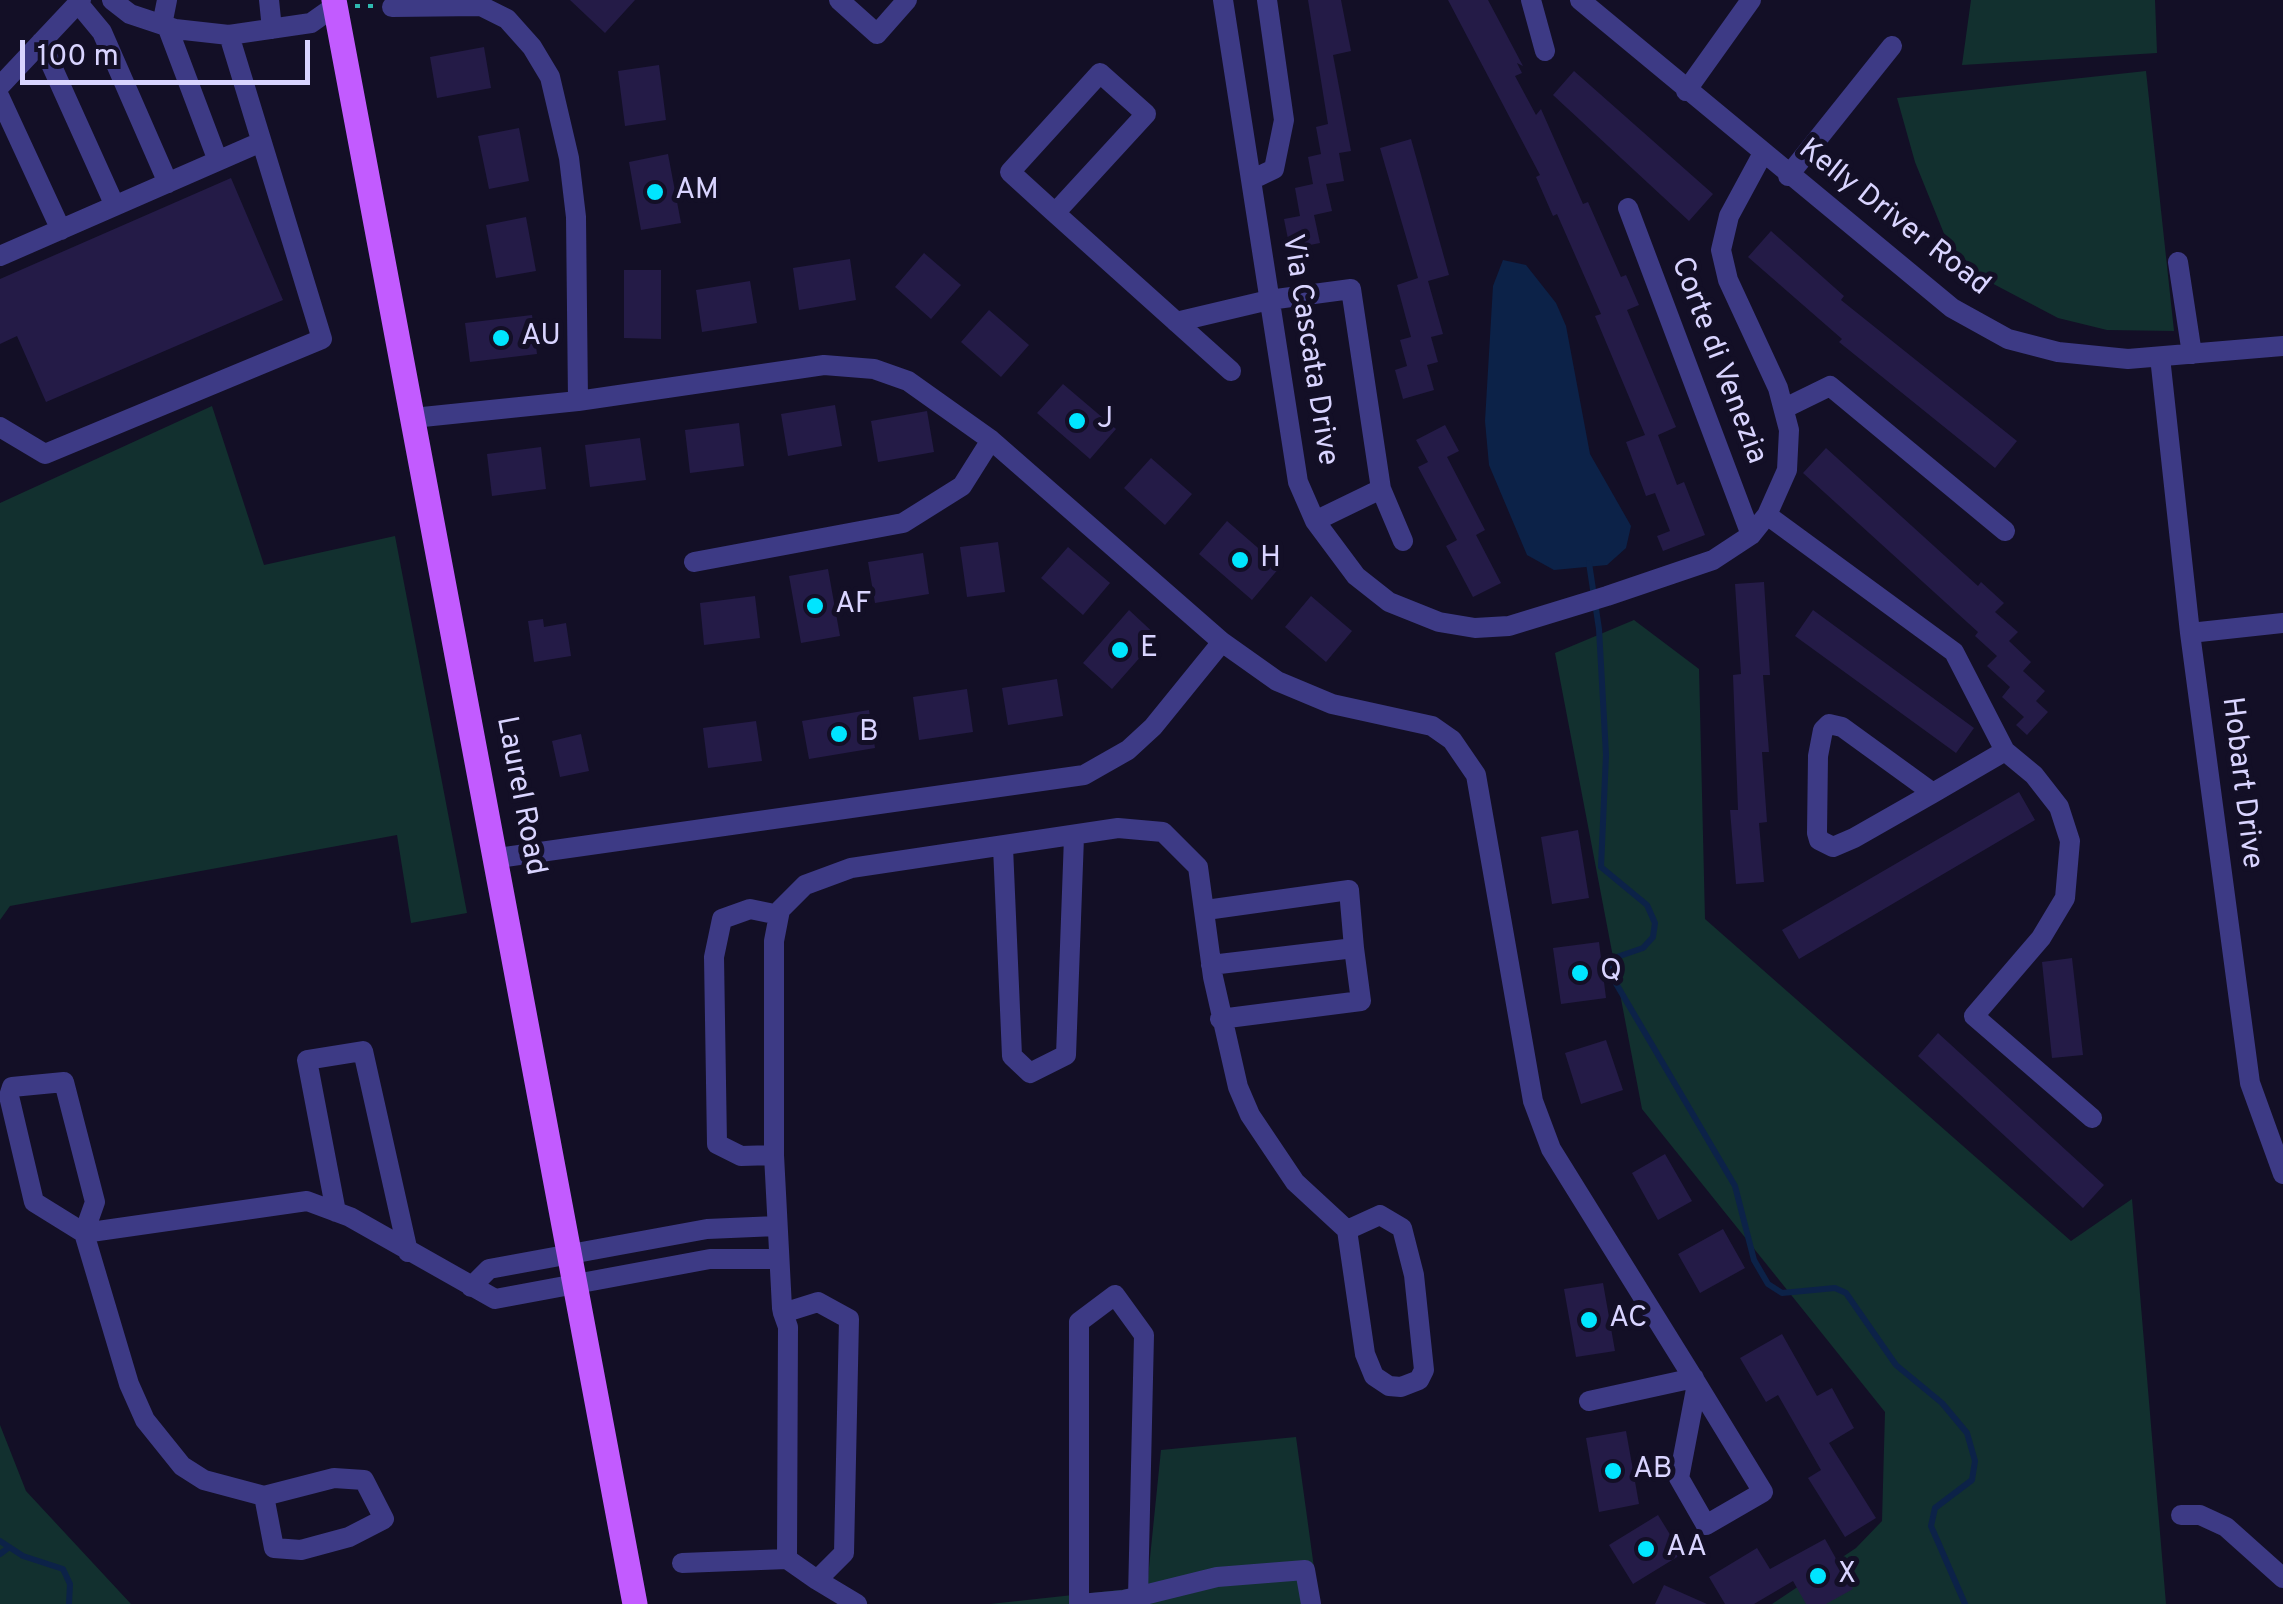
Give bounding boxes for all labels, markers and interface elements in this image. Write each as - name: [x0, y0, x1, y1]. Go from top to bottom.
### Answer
- scale bar: [25, 20, 315, 82]
- text: 100 m: [37, 39, 119, 76]
- street label: Kelly Driver Road: [1790, 133, 1996, 305]
- place label: AM: [675, 174, 719, 210]
- marker: AM: [644, 181, 666, 203]
- street label: Via Cascata Drive: [1272, 232, 1344, 468]
- street label: Corte di Venezia: [1661, 252, 1773, 470]
- place label: AU: [521, 320, 561, 356]
- marker: AU: [490, 327, 512, 349]
- place label: J: [1097, 403, 1113, 439]
- marker: J: [1066, 410, 1088, 432]
- place label: H: [1260, 542, 1281, 578]
- marker: H: [1229, 549, 1251, 571]
- place label: AF: [835, 588, 872, 624]
- marker: AF: [804, 595, 826, 617]
- place label: E: [1140, 632, 1158, 668]
- marker: E: [1109, 639, 1131, 661]
- street label: Hobart Drive: [2212, 695, 2268, 871]
- street label: Laurel Road: [486, 714, 552, 878]
- place label: B: [859, 716, 879, 752]
- marker: B: [828, 723, 850, 745]
- place label: Q: [1600, 955, 1622, 991]
- marker: Q: [1569, 962, 1591, 984]
- place label: AC: [1609, 1302, 1647, 1338]
- marker: AC: [1578, 1309, 1600, 1331]
- place label: AB: [1633, 1453, 1672, 1489]
- marker: AB: [1602, 1460, 1624, 1482]
- place label: AA: [1666, 1531, 1707, 1567]
- marker: AA: [1635, 1538, 1657, 1560]
- place label: X: [1838, 1558, 1856, 1594]
- marker: X: [1807, 1565, 1829, 1587]

